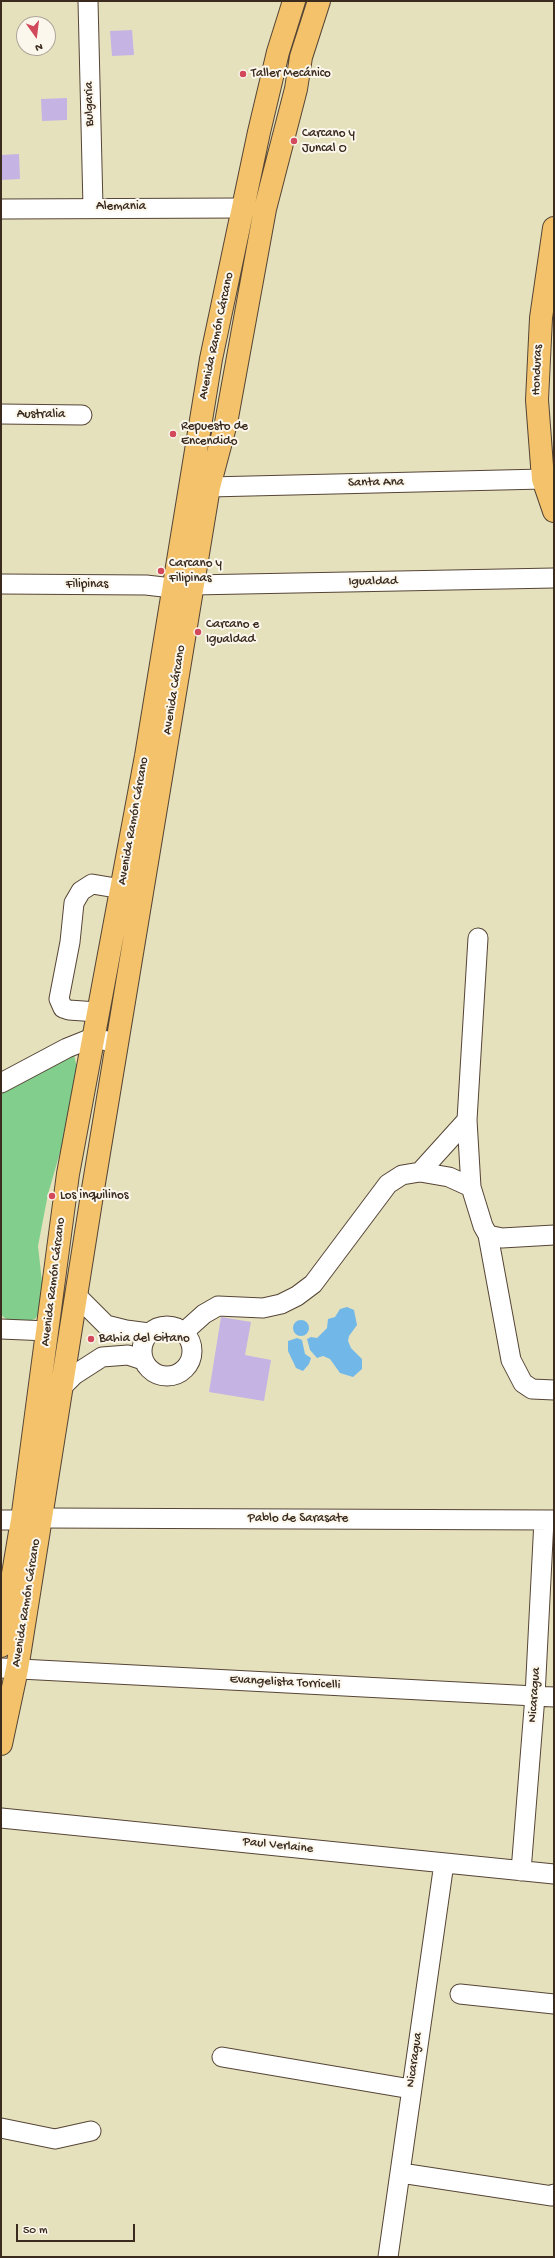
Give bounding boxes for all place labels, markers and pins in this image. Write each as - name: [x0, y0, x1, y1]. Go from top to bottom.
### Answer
- place label: Taller Mecánico: [251, 66, 331, 82]
- marker: Taller Mecánico: [238, 69, 248, 79]
- place label: Carcano y Juncal O: [302, 126, 355, 157]
- marker: Carcano y Juncal O: [289, 136, 299, 146]
- place label: Repuesto de Encendido: [181, 419, 248, 450]
- marker: Repuesto de Encendido: [168, 429, 178, 439]
- place label: Carcano y Filipinas: [169, 556, 222, 587]
- marker: Carcano y Filipinas: [156, 566, 166, 576]
- place label: Carcano e Igualdad: [206, 617, 259, 648]
- marker: Carcano e Igualdad: [193, 627, 203, 637]
- place label: Los inquilinos: [60, 1188, 128, 1204]
- marker: Los inquilinos: [47, 1191, 57, 1201]
- place label: Bahia del Gitano: [99, 1331, 190, 1347]
- marker: Bahia del Gitano: [86, 1334, 96, 1344]

